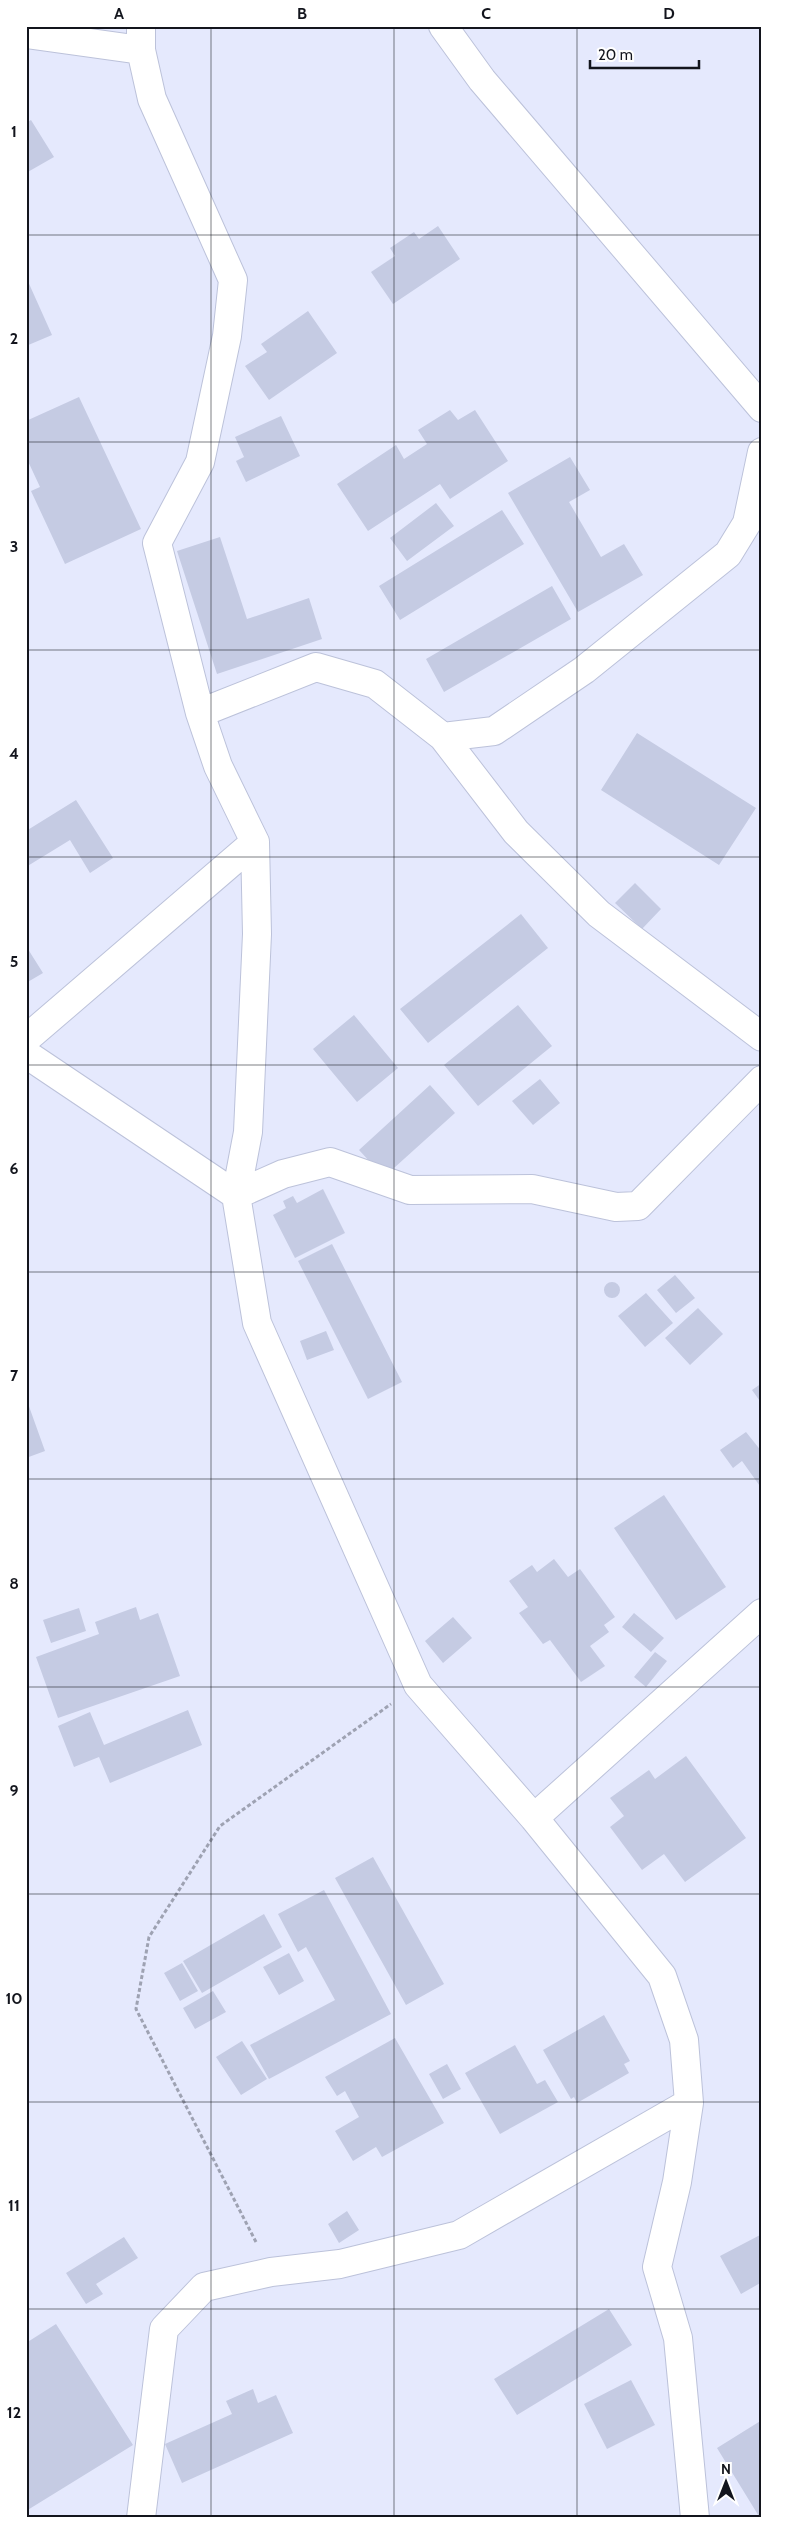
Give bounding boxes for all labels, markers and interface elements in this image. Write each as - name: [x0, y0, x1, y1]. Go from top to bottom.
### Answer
- text: A: [114, 4, 124, 23]
- text: B: [297, 4, 307, 23]
- text: C: [481, 4, 491, 23]
- text: D: [663, 4, 675, 23]
- scale bar: [590, 38, 699, 70]
- text: 20 m: [598, 46, 633, 64]
- text: 1: [11, 122, 17, 141]
- text: 2: [10, 329, 18, 348]
- text: 3: [10, 537, 18, 556]
- text: 4: [9, 744, 19, 763]
- text: 5: [10, 952, 18, 971]
- text: 6: [10, 1159, 19, 1178]
- text: 7: [10, 1366, 19, 1385]
- text: 8: [9, 1574, 19, 1593]
- text: 9: [10, 1781, 19, 1800]
- text: 10: [5, 1989, 23, 2008]
- text: 11: [8, 2196, 20, 2215]
- text: 12: [7, 2403, 21, 2422]
- north arrow: [700, 2456, 750, 2506]
- text: N: [721, 2460, 731, 2478]

